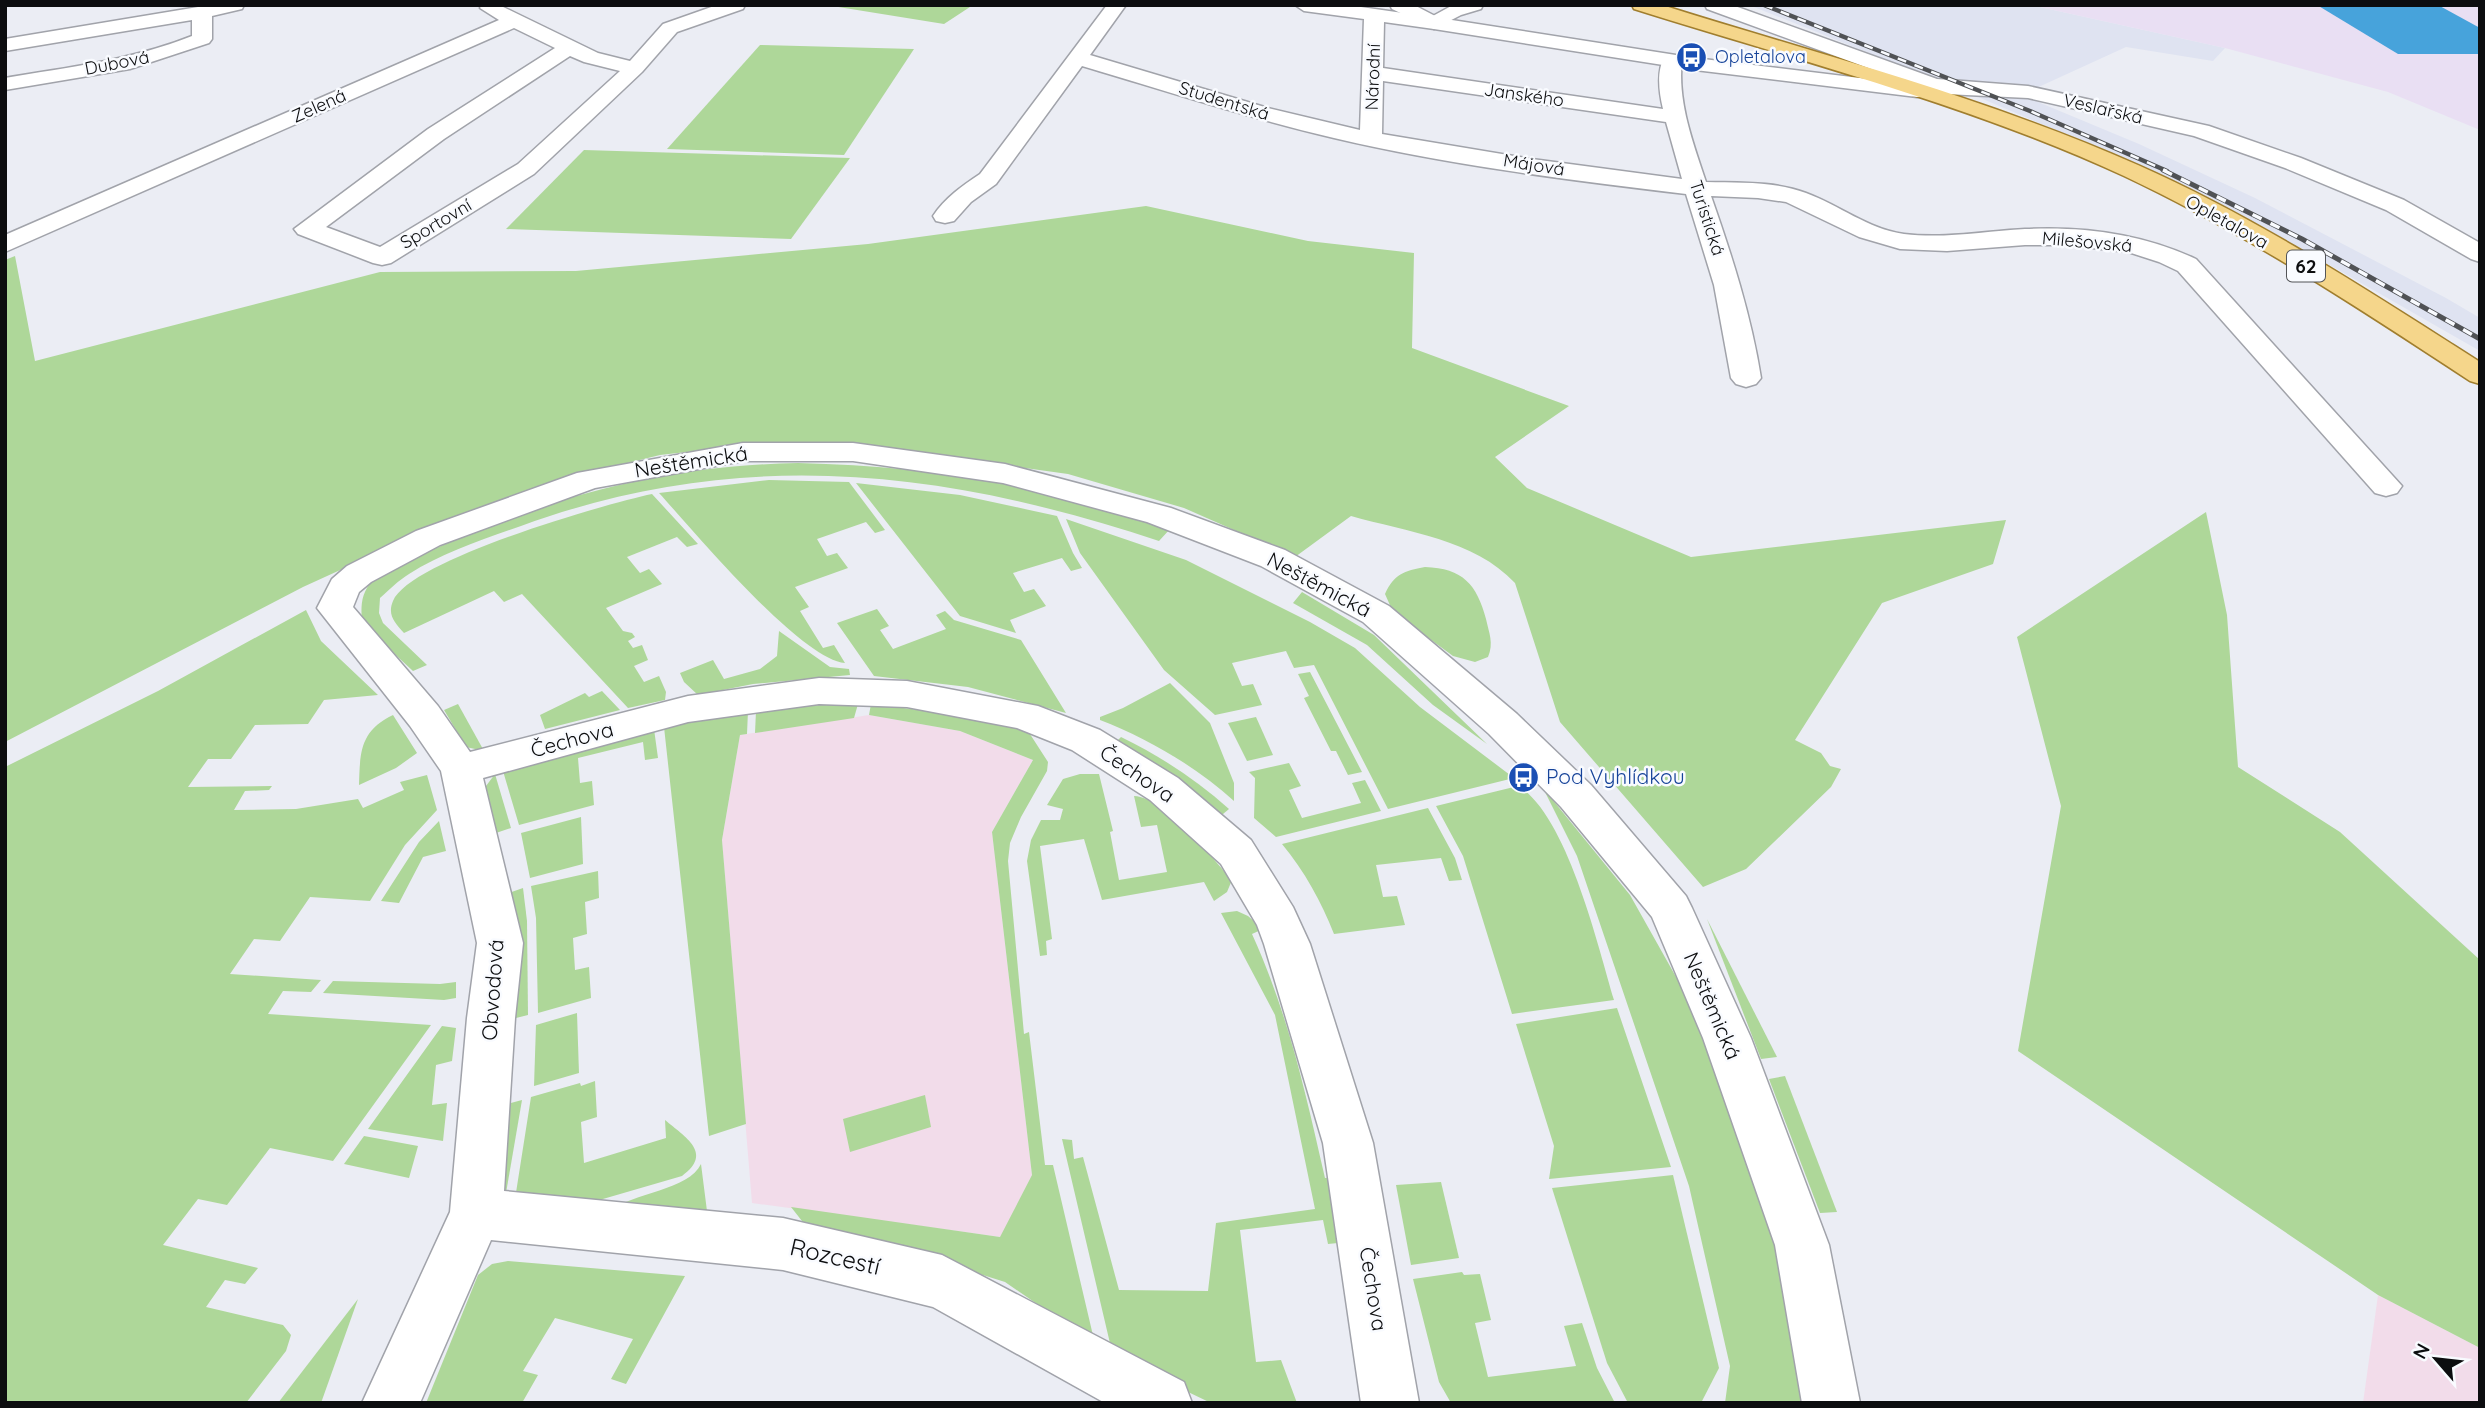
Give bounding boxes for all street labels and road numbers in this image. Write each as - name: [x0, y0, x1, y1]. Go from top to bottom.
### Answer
- street label: Národní: [1360, 43, 1385, 111]
- street label: Dubová: [83, 45, 151, 80]
- street label: Studentská: [1176, 76, 1272, 125]
- street label: Janského: [1483, 78, 1566, 111]
- street label: Zelená: [288, 83, 350, 128]
- street label: Veslařská: [2061, 88, 2145, 129]
- street label: Májová: [1502, 148, 1566, 181]
- street label: Turistická: [1684, 177, 1730, 258]
- street label: Opletalova: [2182, 189, 2273, 254]
- street label: Sportovní: [396, 193, 476, 254]
- street label: Milešovská: [2041, 226, 2133, 257]
- road number: 62: [2287, 250, 2325, 282]
- street label: Neštěmická: [632, 439, 749, 483]
- street label: Neštěmická: [1263, 546, 1376, 622]
- street label: Čechova: [527, 716, 616, 763]
- street label: Čechova: [1095, 739, 1180, 808]
- street label: Obvodová: [475, 938, 509, 1041]
- street label: Neštěmická: [1679, 948, 1747, 1063]
- street label: Rozcestí: [787, 1231, 884, 1281]
- street label: Čechova: [1355, 1245, 1393, 1333]

